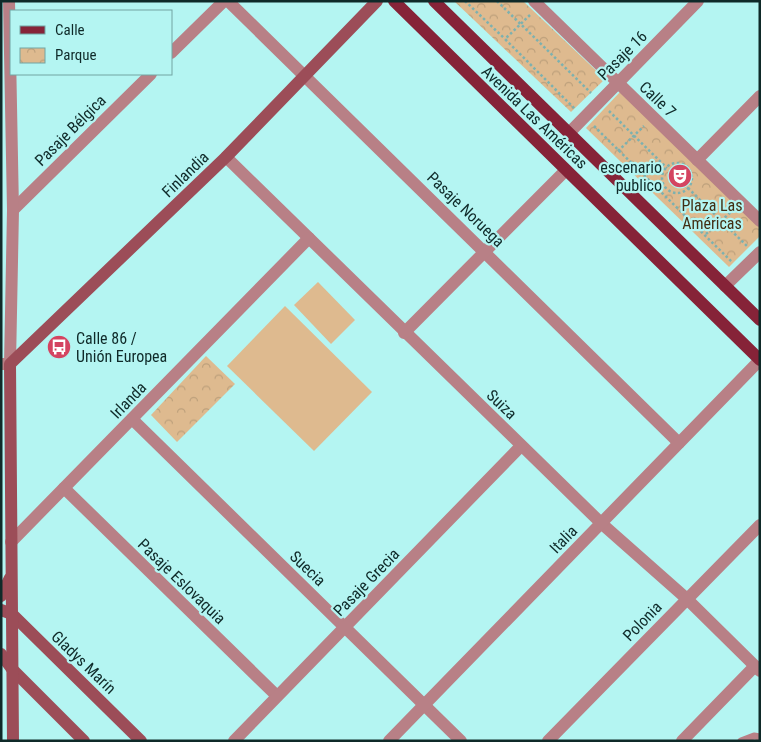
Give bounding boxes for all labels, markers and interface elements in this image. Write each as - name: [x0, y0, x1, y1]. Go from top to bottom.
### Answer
- legend: [10, 10, 172, 75]
- text: Calle: [55, 21, 85, 39]
- street label: Pasaje 16: [594, 27, 651, 84]
- text: Parque: [55, 46, 97, 64]
- street label: Avenida Las Américas: [478, 62, 591, 173]
- street label: Calle 7: [636, 78, 680, 121]
- street label: Pasaje Bélgica: [31, 91, 110, 170]
- street label: Finlandia: [158, 148, 213, 201]
- place label: escenario publico: [600, 158, 662, 195]
- theatre icon: escenario publico: [667, 163, 693, 189]
- street label: Pasaje Noruega: [423, 168, 508, 251]
- park label: Plaza Las Américas: [681, 196, 743, 233]
- place label: Calle 86 / Unión Europea: [76, 329, 167, 366]
- bus stop icon: Calle 86 / Unión Europea: [46, 334, 72, 360]
- street label: Irlanda: [106, 378, 150, 423]
- street label: Suiza: [483, 386, 521, 423]
- street label: Italia: [546, 521, 581, 557]
- street label: Pasaje Eslovaquia: [134, 535, 229, 628]
- street label: Pasaje Grecia: [329, 545, 403, 620]
- street label: Suecia: [286, 547, 329, 590]
- street label: Polonia: [619, 598, 666, 645]
- street label: Gladys Marín: [47, 627, 120, 698]

